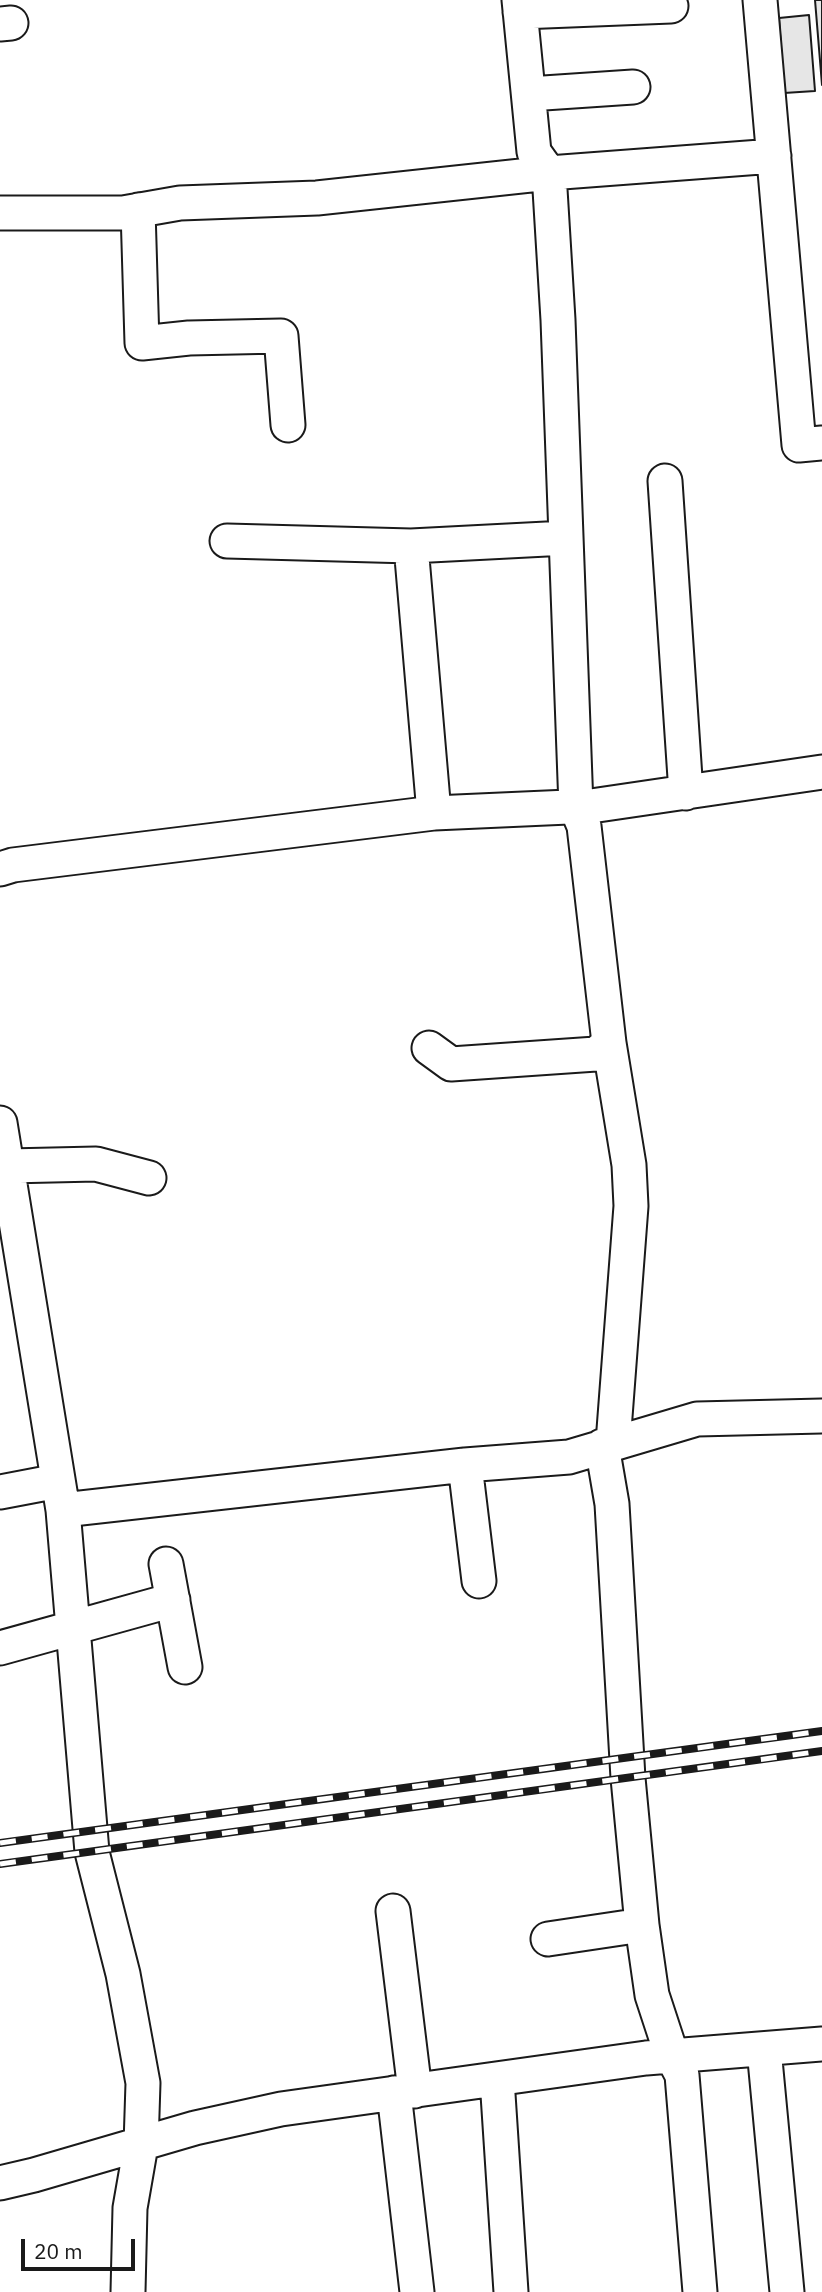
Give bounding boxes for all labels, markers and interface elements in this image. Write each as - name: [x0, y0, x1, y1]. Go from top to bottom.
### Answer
- scale bar: [24, 2226, 138, 2270]
- text: 20 m: [34, 2237, 83, 2265]

